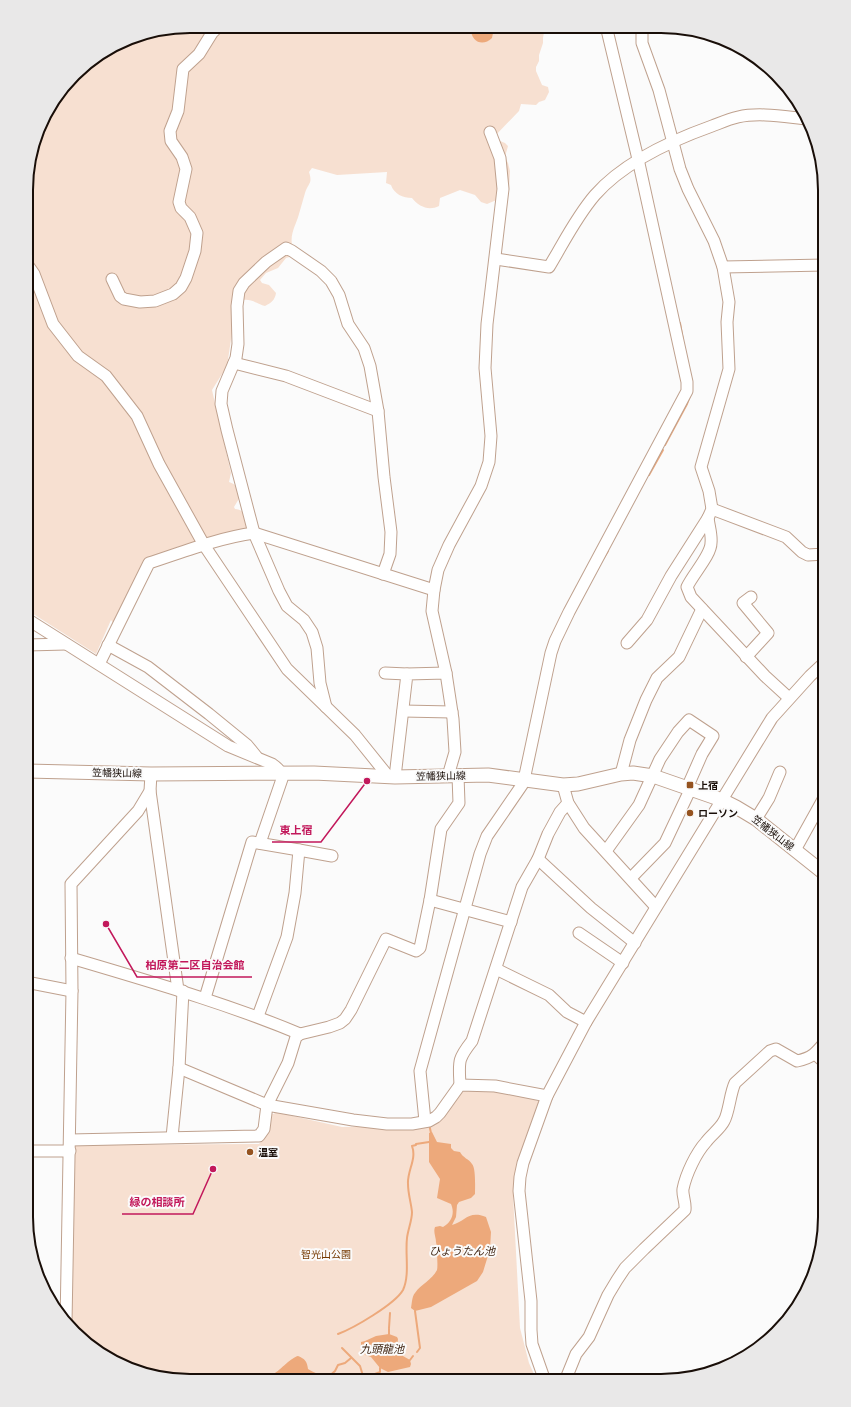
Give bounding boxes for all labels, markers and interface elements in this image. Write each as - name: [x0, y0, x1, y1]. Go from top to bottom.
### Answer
- street label: 笠幡狭山線: [92, 767, 142, 779]
- street label: 笠幡狭山線: [416, 770, 466, 782]
- marker: 上宿: [685, 780, 695, 790]
- place label: 上宿: [698, 780, 718, 791]
- marker: ローソン: [685, 808, 695, 818]
- place label: ローソン: [698, 808, 738, 819]
- street label: 笠幡狭山線: [750, 813, 796, 853]
- callout: 東上宿: [272, 819, 321, 842]
- text: 東上宿: [280, 824, 313, 837]
- callout: 柏原第二区自治会館: [137, 954, 252, 977]
- text: 柏原第二区自治会館: [146, 959, 245, 972]
- marker: 温室: [245, 1147, 255, 1157]
- place label: 温室: [258, 1147, 278, 1158]
- callout: 緑の相談所: [122, 1191, 193, 1214]
- text: 緑の相談所: [130, 1196, 185, 1209]
- water label: ひょうたん池: [429, 1245, 496, 1258]
- park label: 智光山公園: [301, 1249, 351, 1260]
- water label: 九頭龍池: [360, 1343, 405, 1356]

